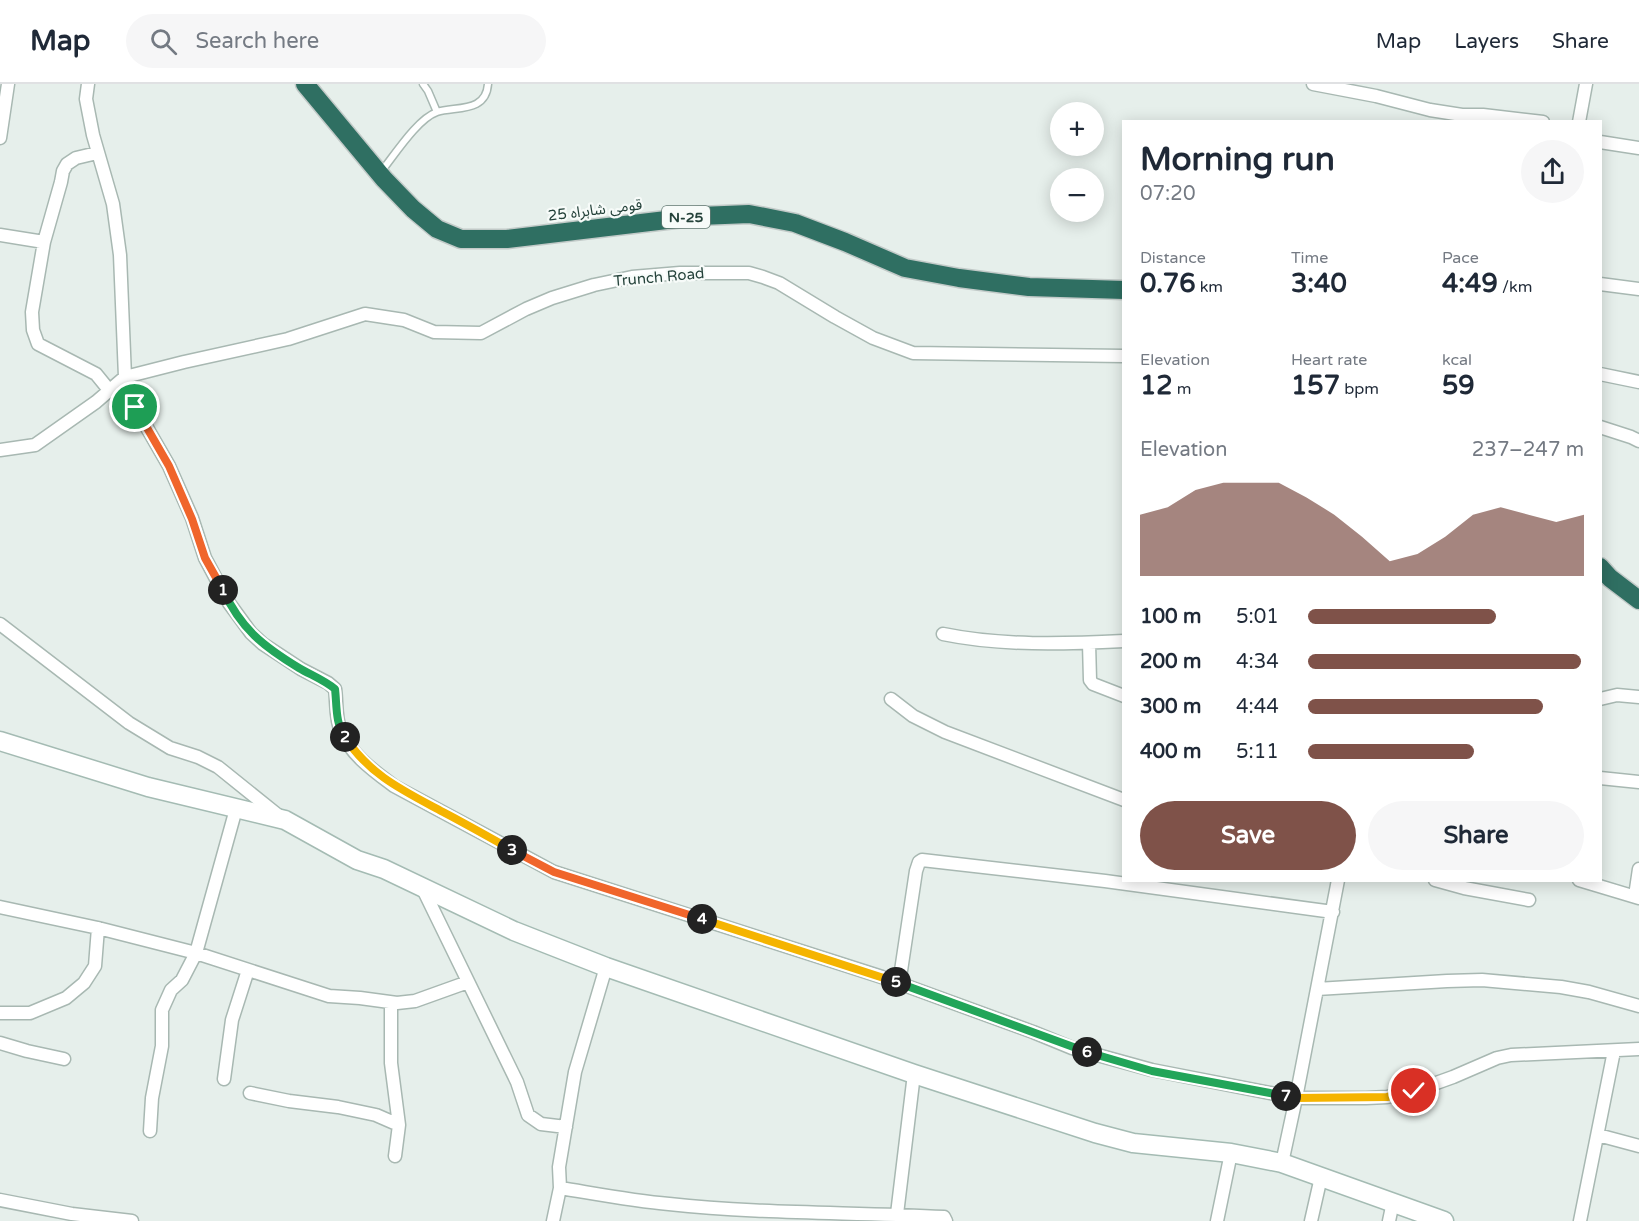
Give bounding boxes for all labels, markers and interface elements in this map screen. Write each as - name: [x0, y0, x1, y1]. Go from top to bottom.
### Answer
- search box: [126, 14, 546, 68]
- text: Map: [30, 24, 90, 58]
- icon: search: [147, 25, 180, 58]
- text: Search here: [195, 28, 319, 54]
- text: Map: [1376, 29, 1421, 54]
- text: Layers: [1454, 29, 1519, 54]
- text: Share: [1552, 29, 1609, 54]
- map controls: [1050, 102, 1104, 222]
- button: +: [1050, 102, 1104, 156]
- text: Morning run: [1140, 140, 1335, 179]
- button: share: [1521, 140, 1584, 203]
- button: −: [1050, 168, 1104, 222]
- text: 07:20: [1140, 182, 1195, 206]
- street label: قومی شاہراہ 25: [547, 195, 643, 225]
- road number: N-25: [662, 206, 710, 228]
- text: Distance: [1140, 248, 1206, 268]
- text: Time: [1291, 248, 1328, 268]
- text: Pace: [1442, 248, 1479, 268]
- street label: Trunch Road: [613, 264, 705, 290]
- text: 0.76: [1140, 268, 1195, 299]
- text: 3:40: [1291, 268, 1347, 299]
- text: 4:49: [1442, 268, 1498, 299]
- text: km: [1195, 277, 1223, 297]
- text: /km: [1498, 277, 1532, 297]
- text: Elevation: [1140, 350, 1210, 370]
- text: Heart rate: [1291, 350, 1367, 370]
- text: kcal: [1442, 350, 1472, 370]
- text: 12: [1140, 370, 1173, 401]
- text: 157: [1291, 370, 1340, 401]
- text: 59: [1442, 370, 1475, 401]
- text: m: [1173, 379, 1192, 399]
- text: bpm: [1340, 379, 1379, 399]
- pin: [109, 381, 160, 432]
- icon: arrive: [118, 390, 151, 423]
- text: Elevation: [1140, 438, 1227, 462]
- text: 237–247 m: [1472, 438, 1584, 462]
- pin: 1: [208, 575, 238, 605]
- text: 1: [218, 580, 228, 600]
- text: 100 m: [1140, 605, 1201, 629]
- text: 5:01: [1236, 605, 1279, 629]
- text: 200 m: [1140, 650, 1201, 674]
- text: 4:34: [1236, 650, 1279, 674]
- text: 300 m: [1140, 695, 1201, 719]
- text: 4:44: [1236, 695, 1279, 719]
- pin: 2: [330, 722, 360, 752]
- text: 2: [340, 727, 350, 747]
- text: 400 m: [1140, 740, 1201, 764]
- text: 5:11: [1236, 740, 1279, 764]
- button: Save: [1140, 801, 1356, 870]
- button: Share: [1368, 801, 1584, 870]
- pin: 3: [497, 835, 527, 865]
- text: 3: [507, 840, 517, 860]
- pin: 4: [687, 904, 717, 934]
- text: 4: [697, 909, 707, 929]
- pin: 5: [881, 967, 911, 997]
- text: 5: [891, 972, 901, 992]
- pin: 6: [1072, 1037, 1102, 1067]
- text: 6: [1082, 1042, 1092, 1062]
- pin: [1388, 1065, 1439, 1116]
- icon: check: [1397, 1074, 1430, 1107]
- pin: 7: [1271, 1081, 1301, 1111]
- text: 7: [1281, 1086, 1291, 1106]

